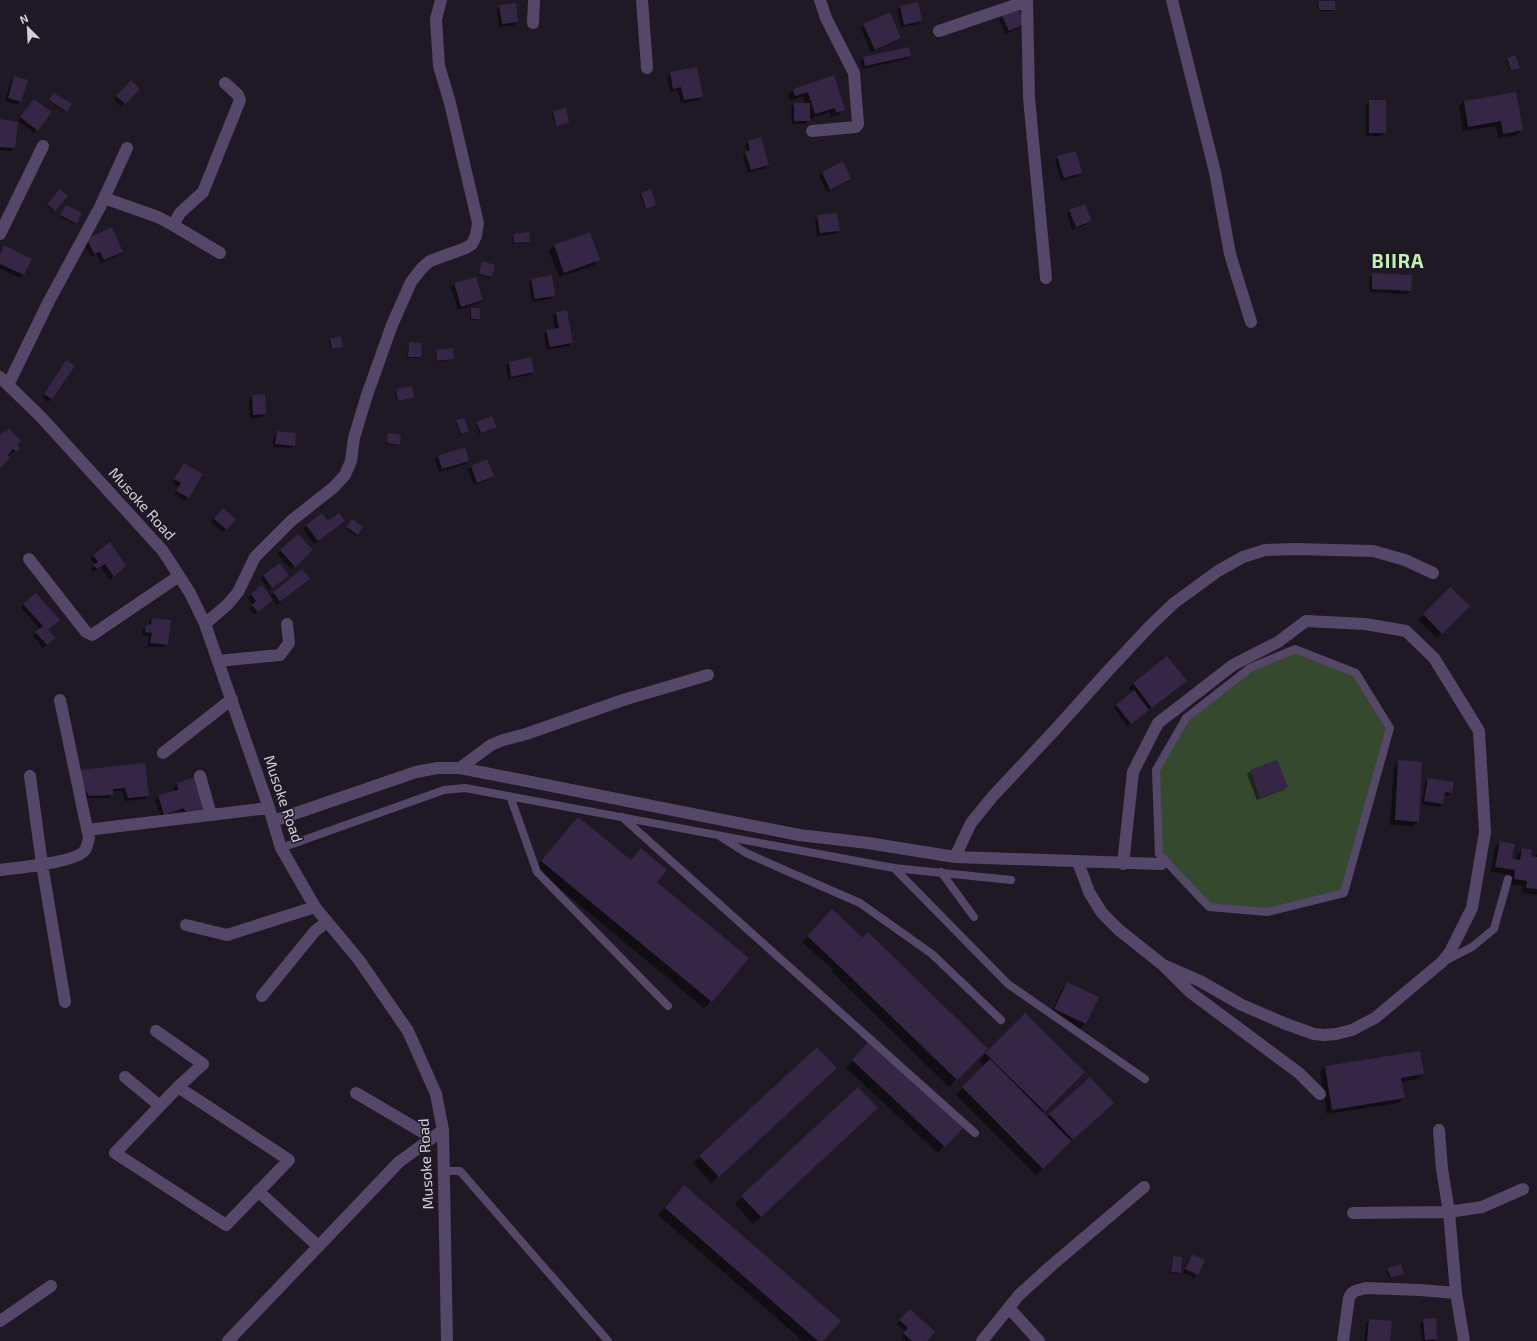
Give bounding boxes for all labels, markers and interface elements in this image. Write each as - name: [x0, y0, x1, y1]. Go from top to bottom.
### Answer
- north arrow: [8, 8, 48, 48]
- text: N: [17, 11, 30, 26]
- district label: BIIRA: [1372, 249, 1424, 272]
- street label: Musoke Road: [106, 463, 180, 543]
- street label: Musoke Road: [261, 753, 307, 845]
- street label: Musoke Road: [414, 1118, 436, 1210]

